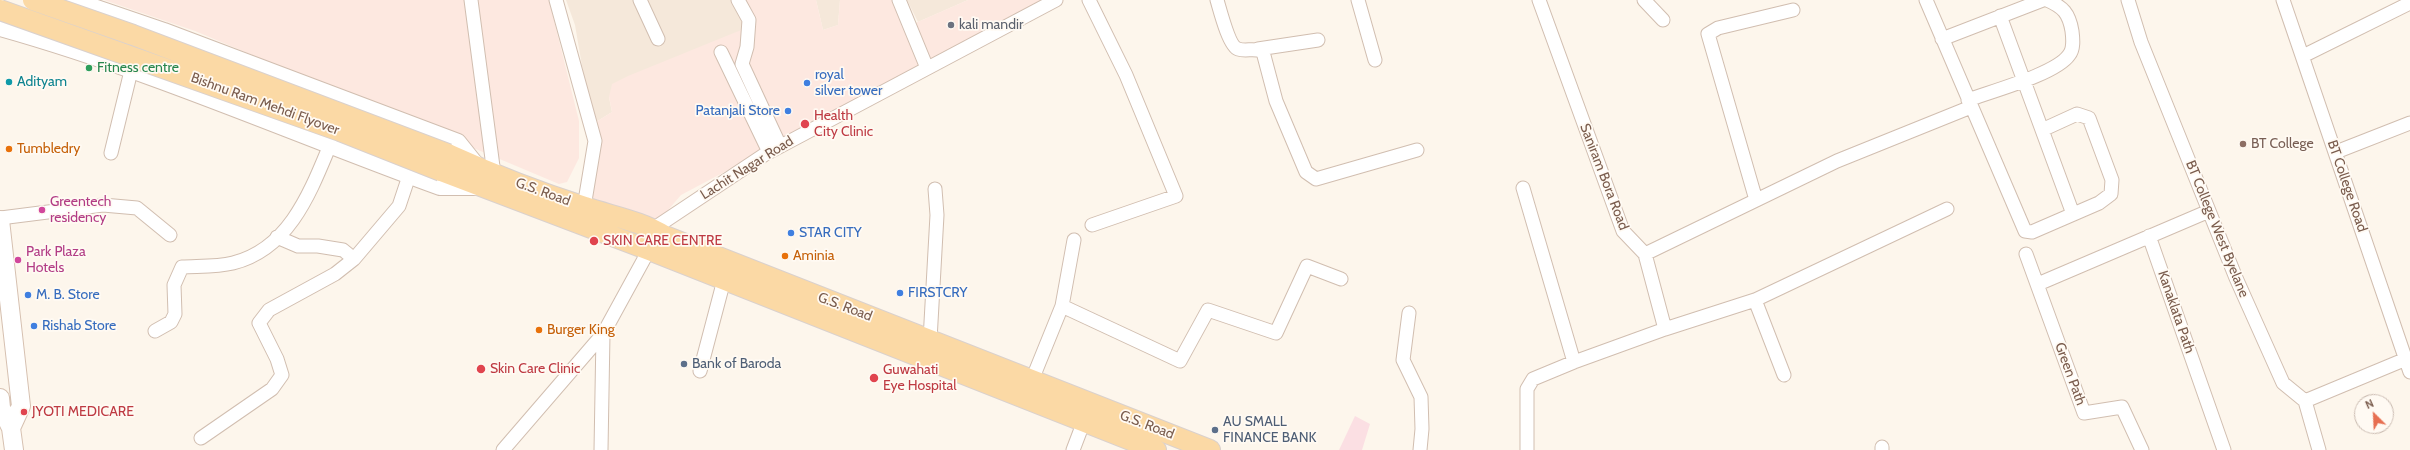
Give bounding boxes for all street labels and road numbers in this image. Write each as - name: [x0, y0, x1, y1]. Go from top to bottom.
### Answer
- street label: Bishnu Ram Mehdi Flyover: [189, 69, 341, 139]
- street label: Saniram Bora Road: [1576, 121, 1632, 233]
- street label: Lachit Nagar Road: [697, 133, 797, 203]
- street label: BT College Road: [2323, 138, 2371, 234]
- street label: BT College West Byelane: [2182, 158, 2252, 300]
- street label: G.S. Road: [513, 174, 573, 210]
- street label: Kanaklata Path: [2154, 268, 2198, 356]
- street label: G.S. Road: [815, 289, 875, 325]
- street label: Green Path: [2051, 340, 2089, 408]
- street label: G.S. Road: [1117, 407, 1177, 443]

